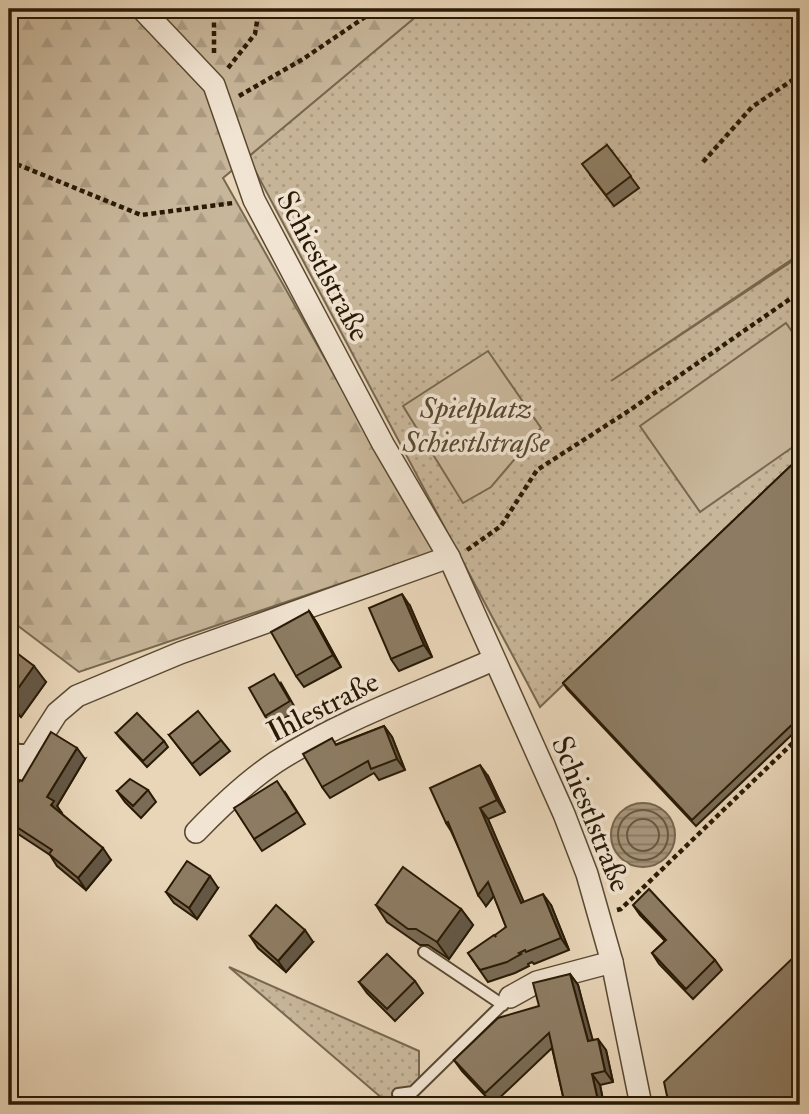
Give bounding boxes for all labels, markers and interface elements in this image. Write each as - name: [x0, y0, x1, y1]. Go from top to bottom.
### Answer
- street label: Schiestlstraße: [268, 185, 378, 347]
- park label: Spielplatz Schiestlstraße: [401, 390, 551, 461]
- street label: Ihlestraße: [261, 663, 385, 751]
- street label: Schiestlstraße: [543, 731, 639, 897]

